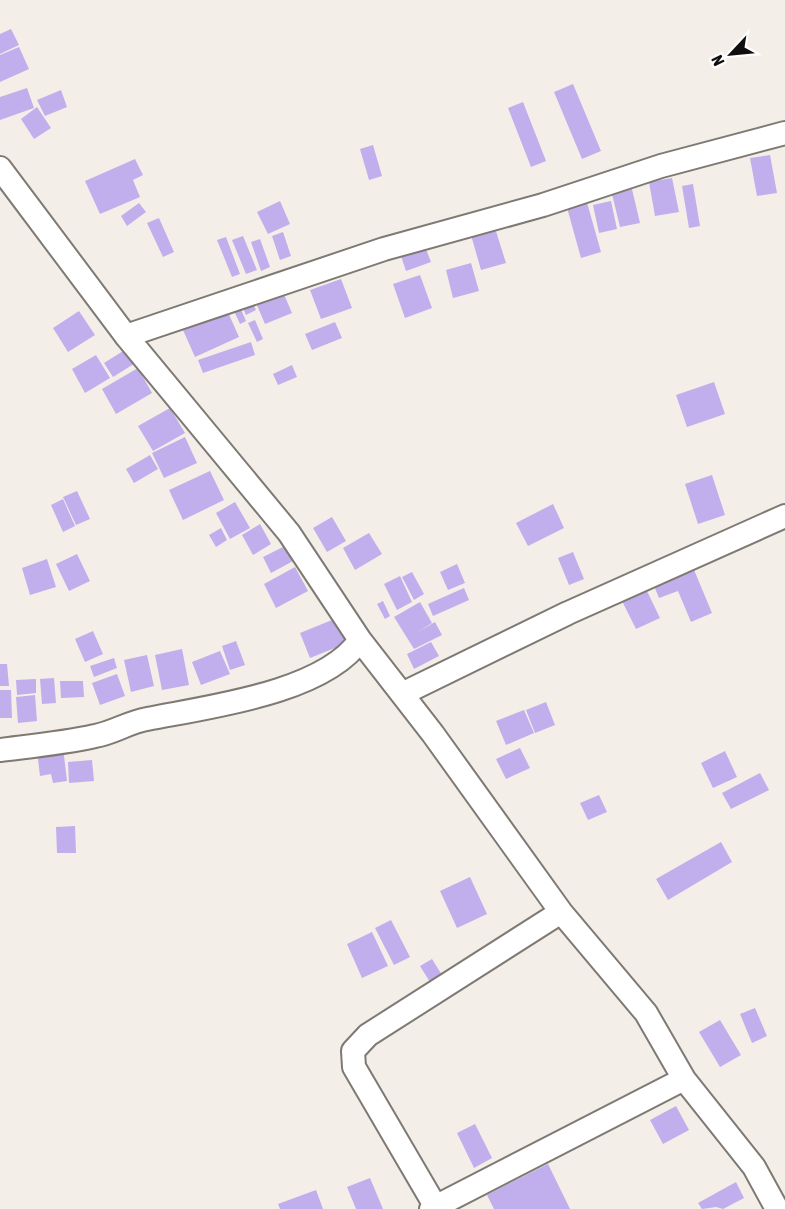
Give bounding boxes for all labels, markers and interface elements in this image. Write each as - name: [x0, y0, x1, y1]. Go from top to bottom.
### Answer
- north arrow: [701, 24, 761, 84]
- text: N: [707, 52, 728, 69]

